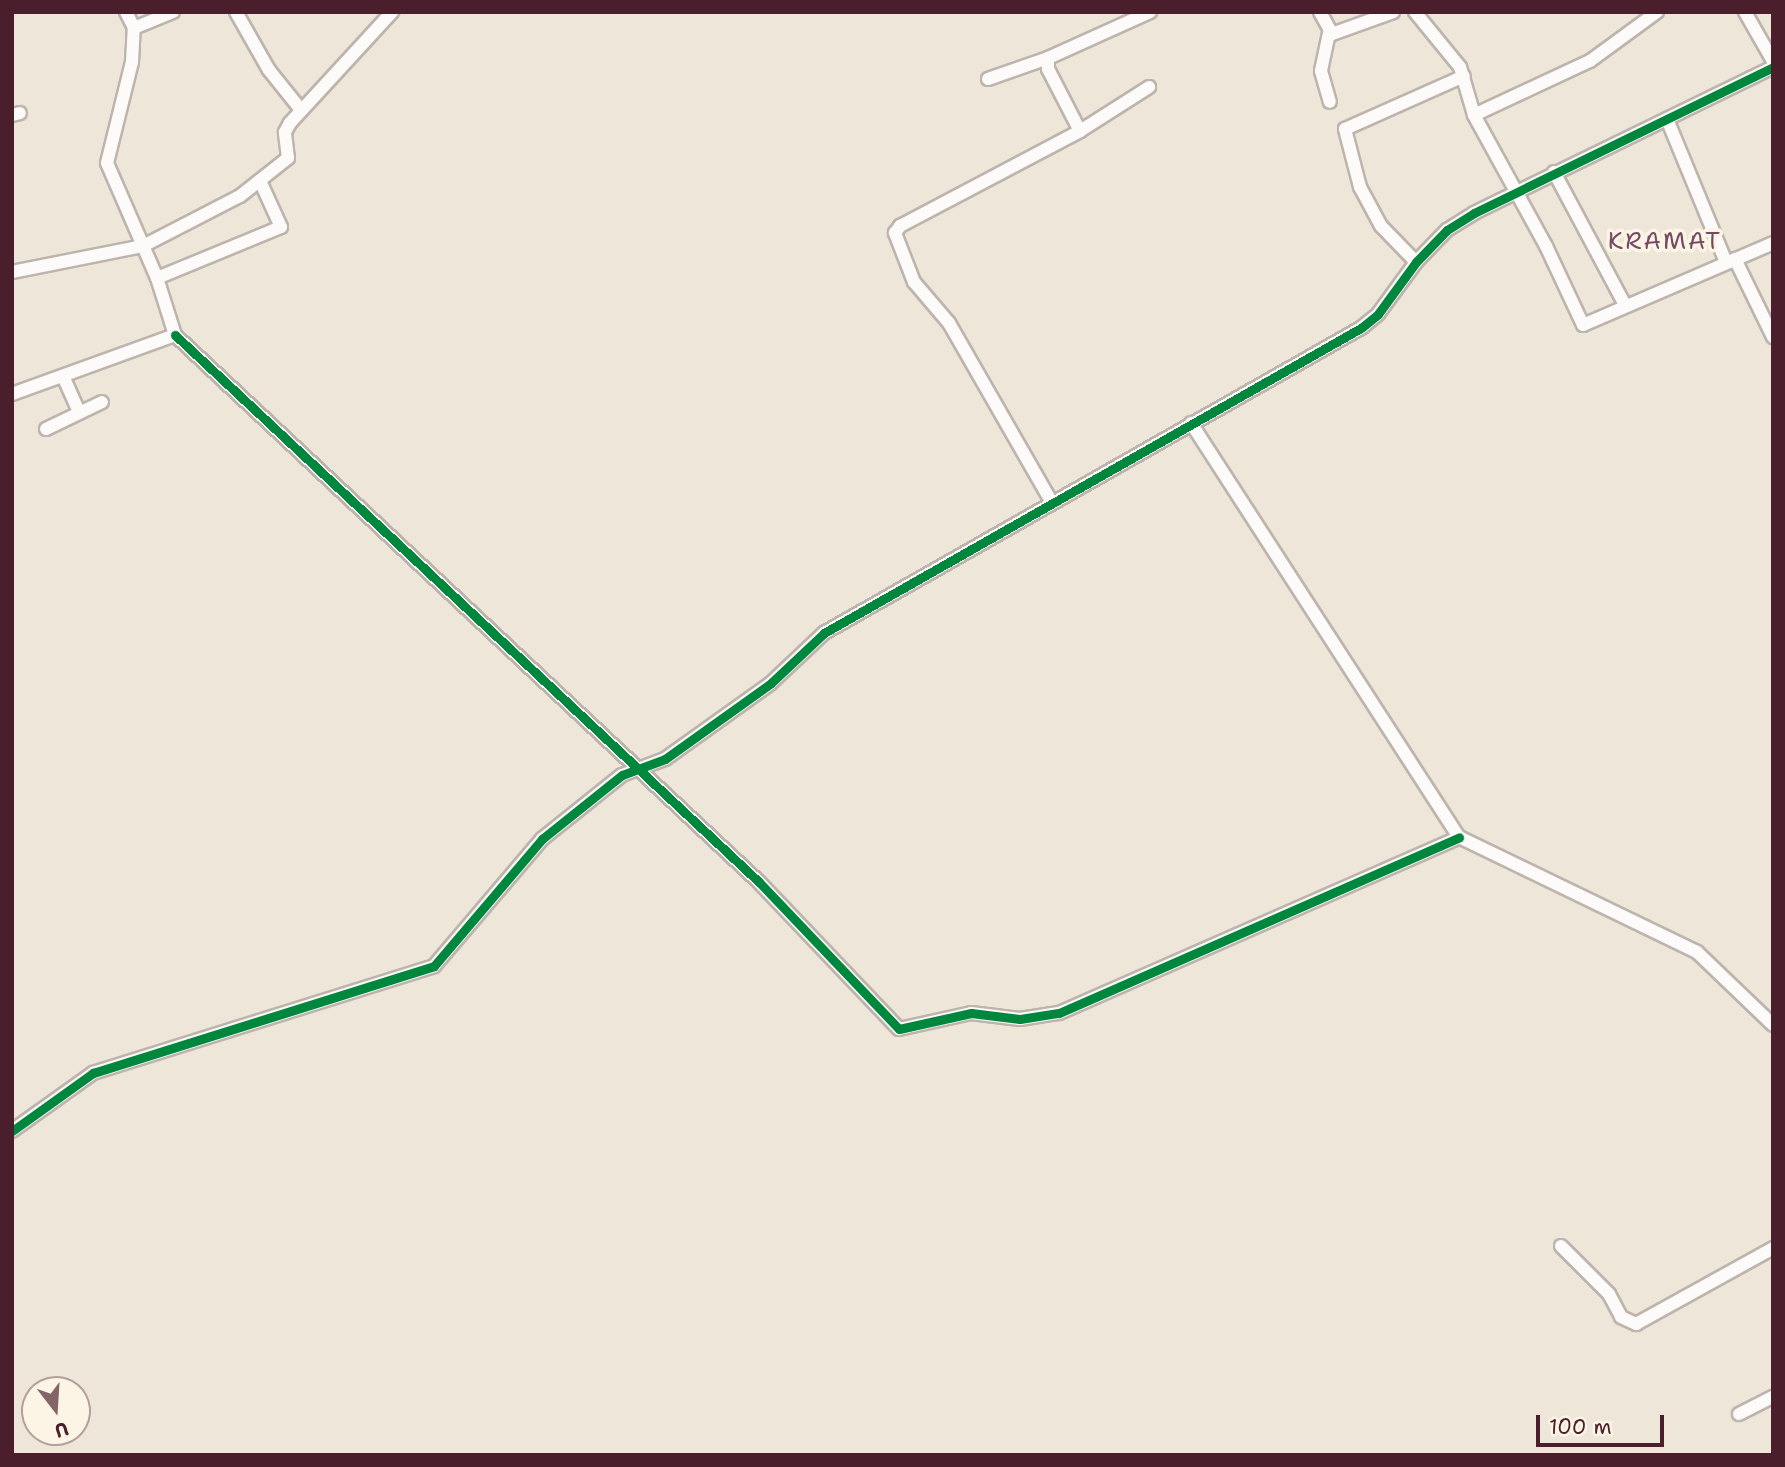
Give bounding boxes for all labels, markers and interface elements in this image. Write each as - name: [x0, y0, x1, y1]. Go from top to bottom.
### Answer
- district label: KRAMAT: [1609, 228, 1721, 256]
- north arrow: [21, 1376, 91, 1446]
- scale bar: [1540, 1400, 1668, 1444]
- text: 100 m: [1549, 1413, 1612, 1441]
- text: U: [52, 1416, 72, 1444]

